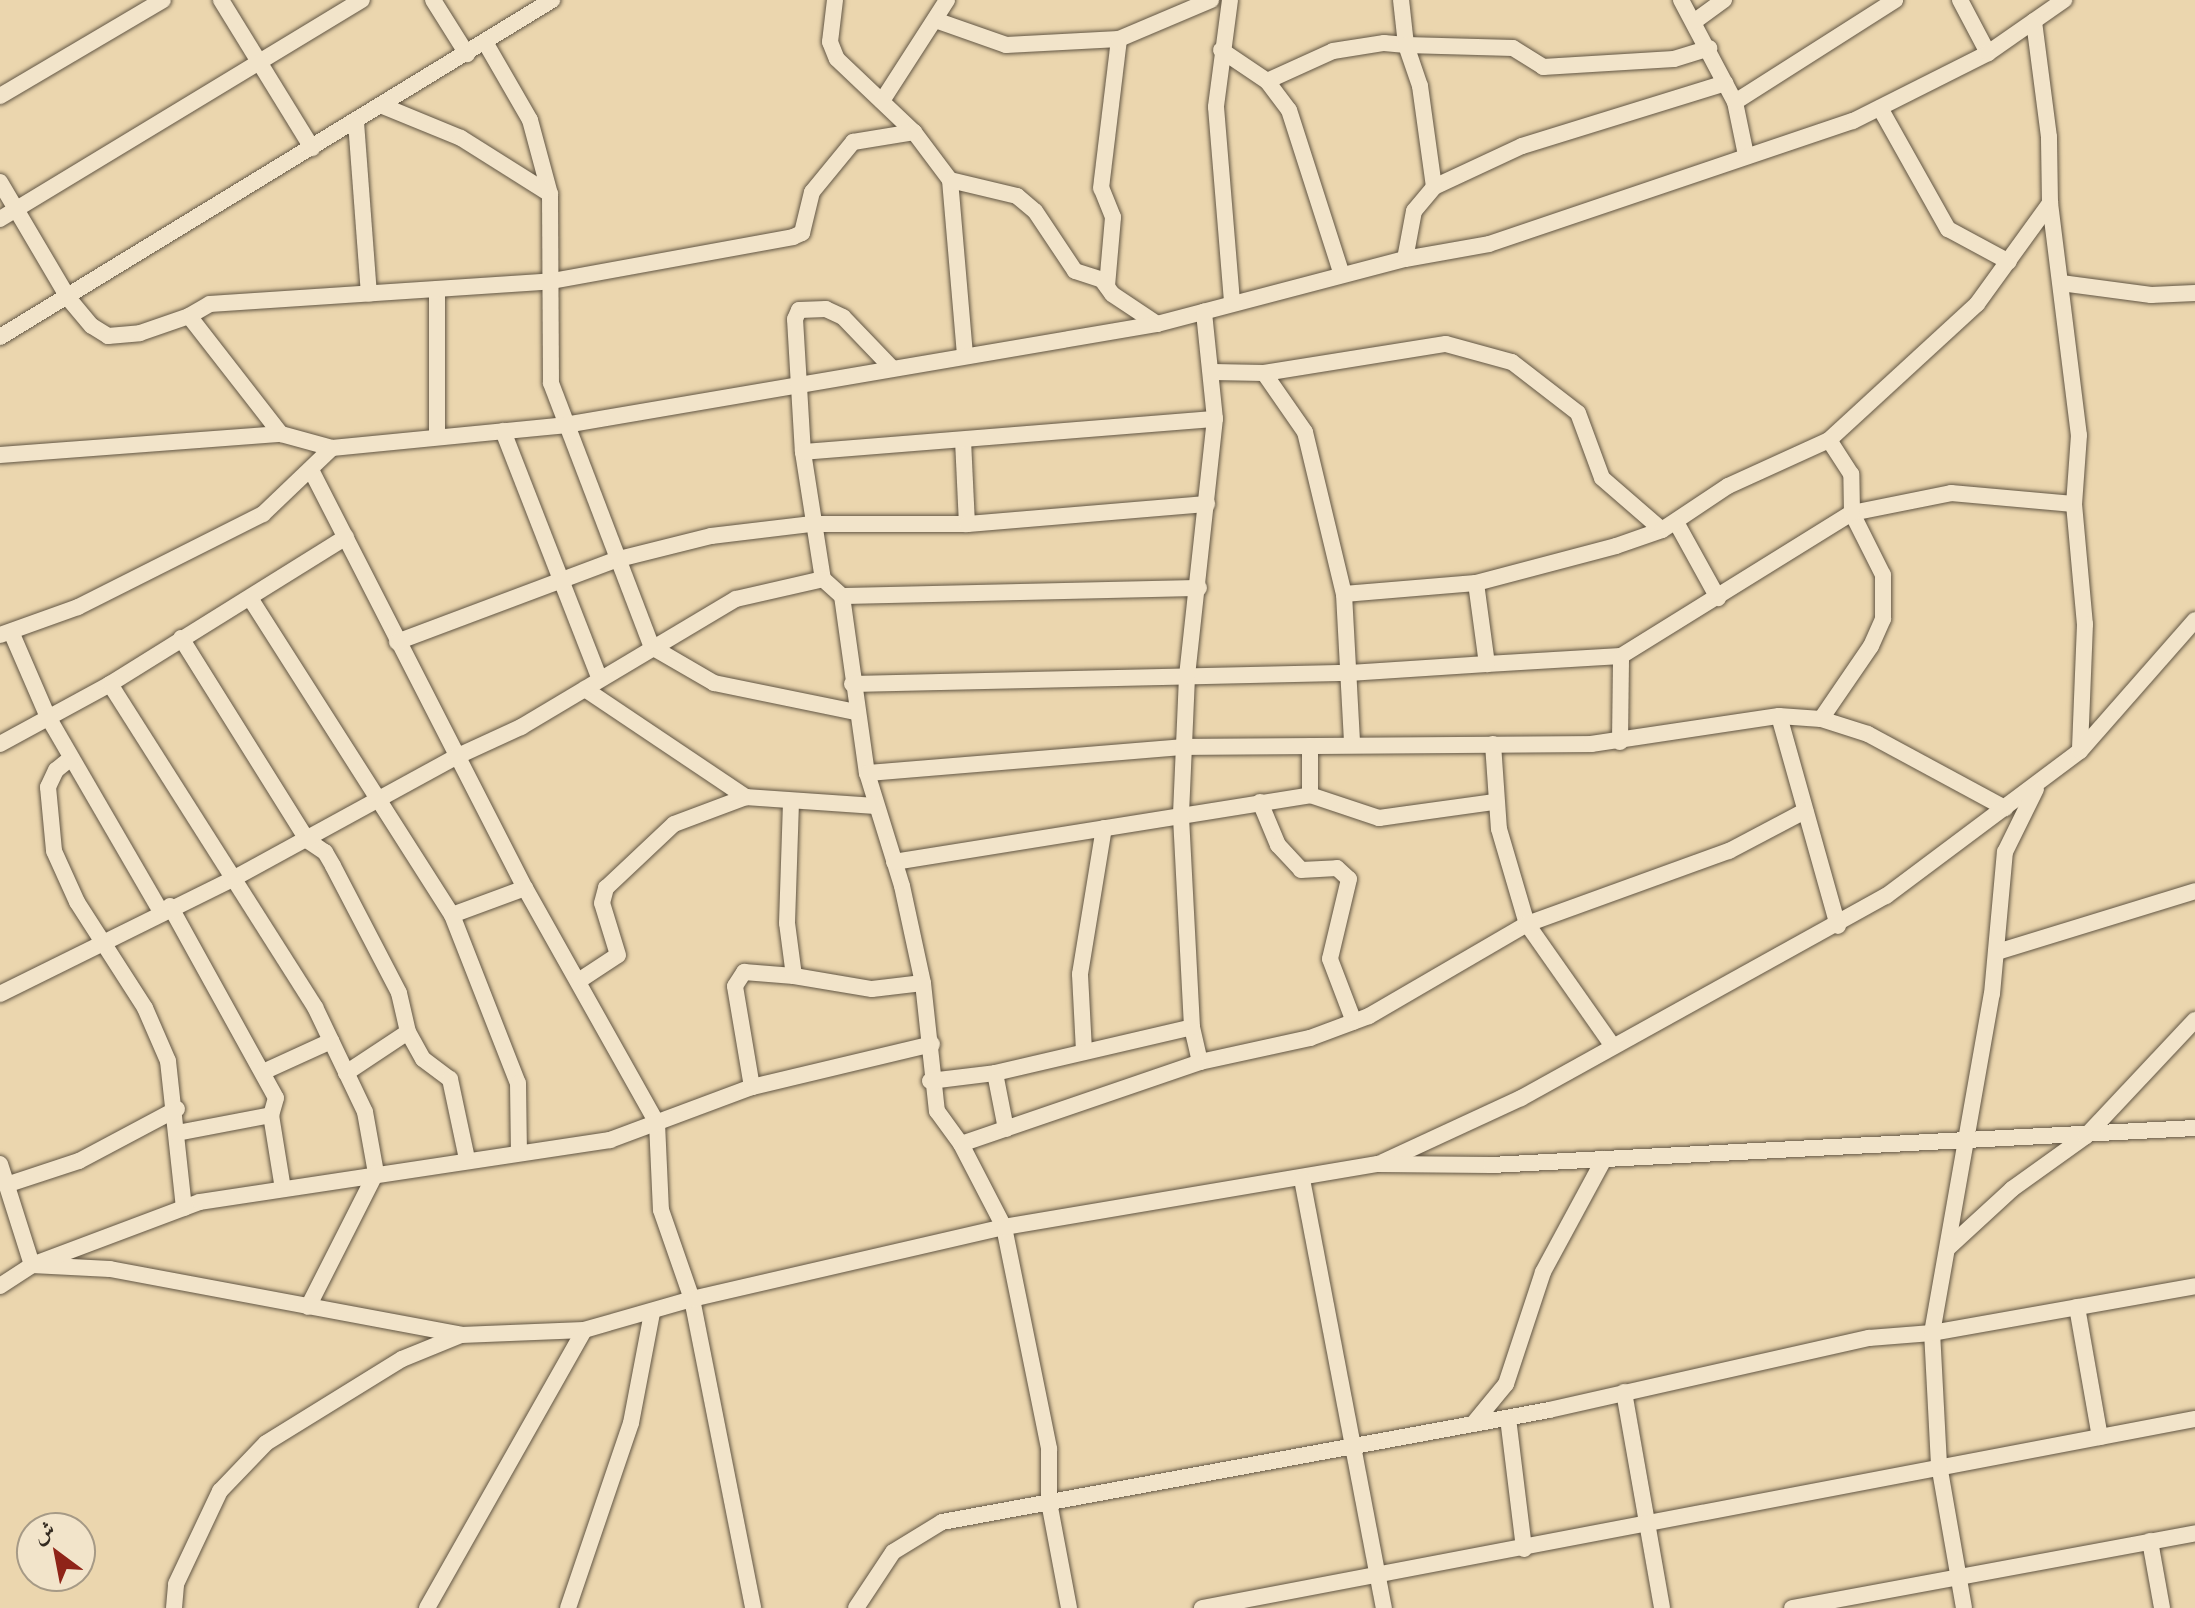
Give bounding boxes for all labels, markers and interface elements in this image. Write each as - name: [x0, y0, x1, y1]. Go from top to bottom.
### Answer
- north arrow: [16, 1512, 96, 1592]
- text: ش: [28, 1516, 60, 1550]

